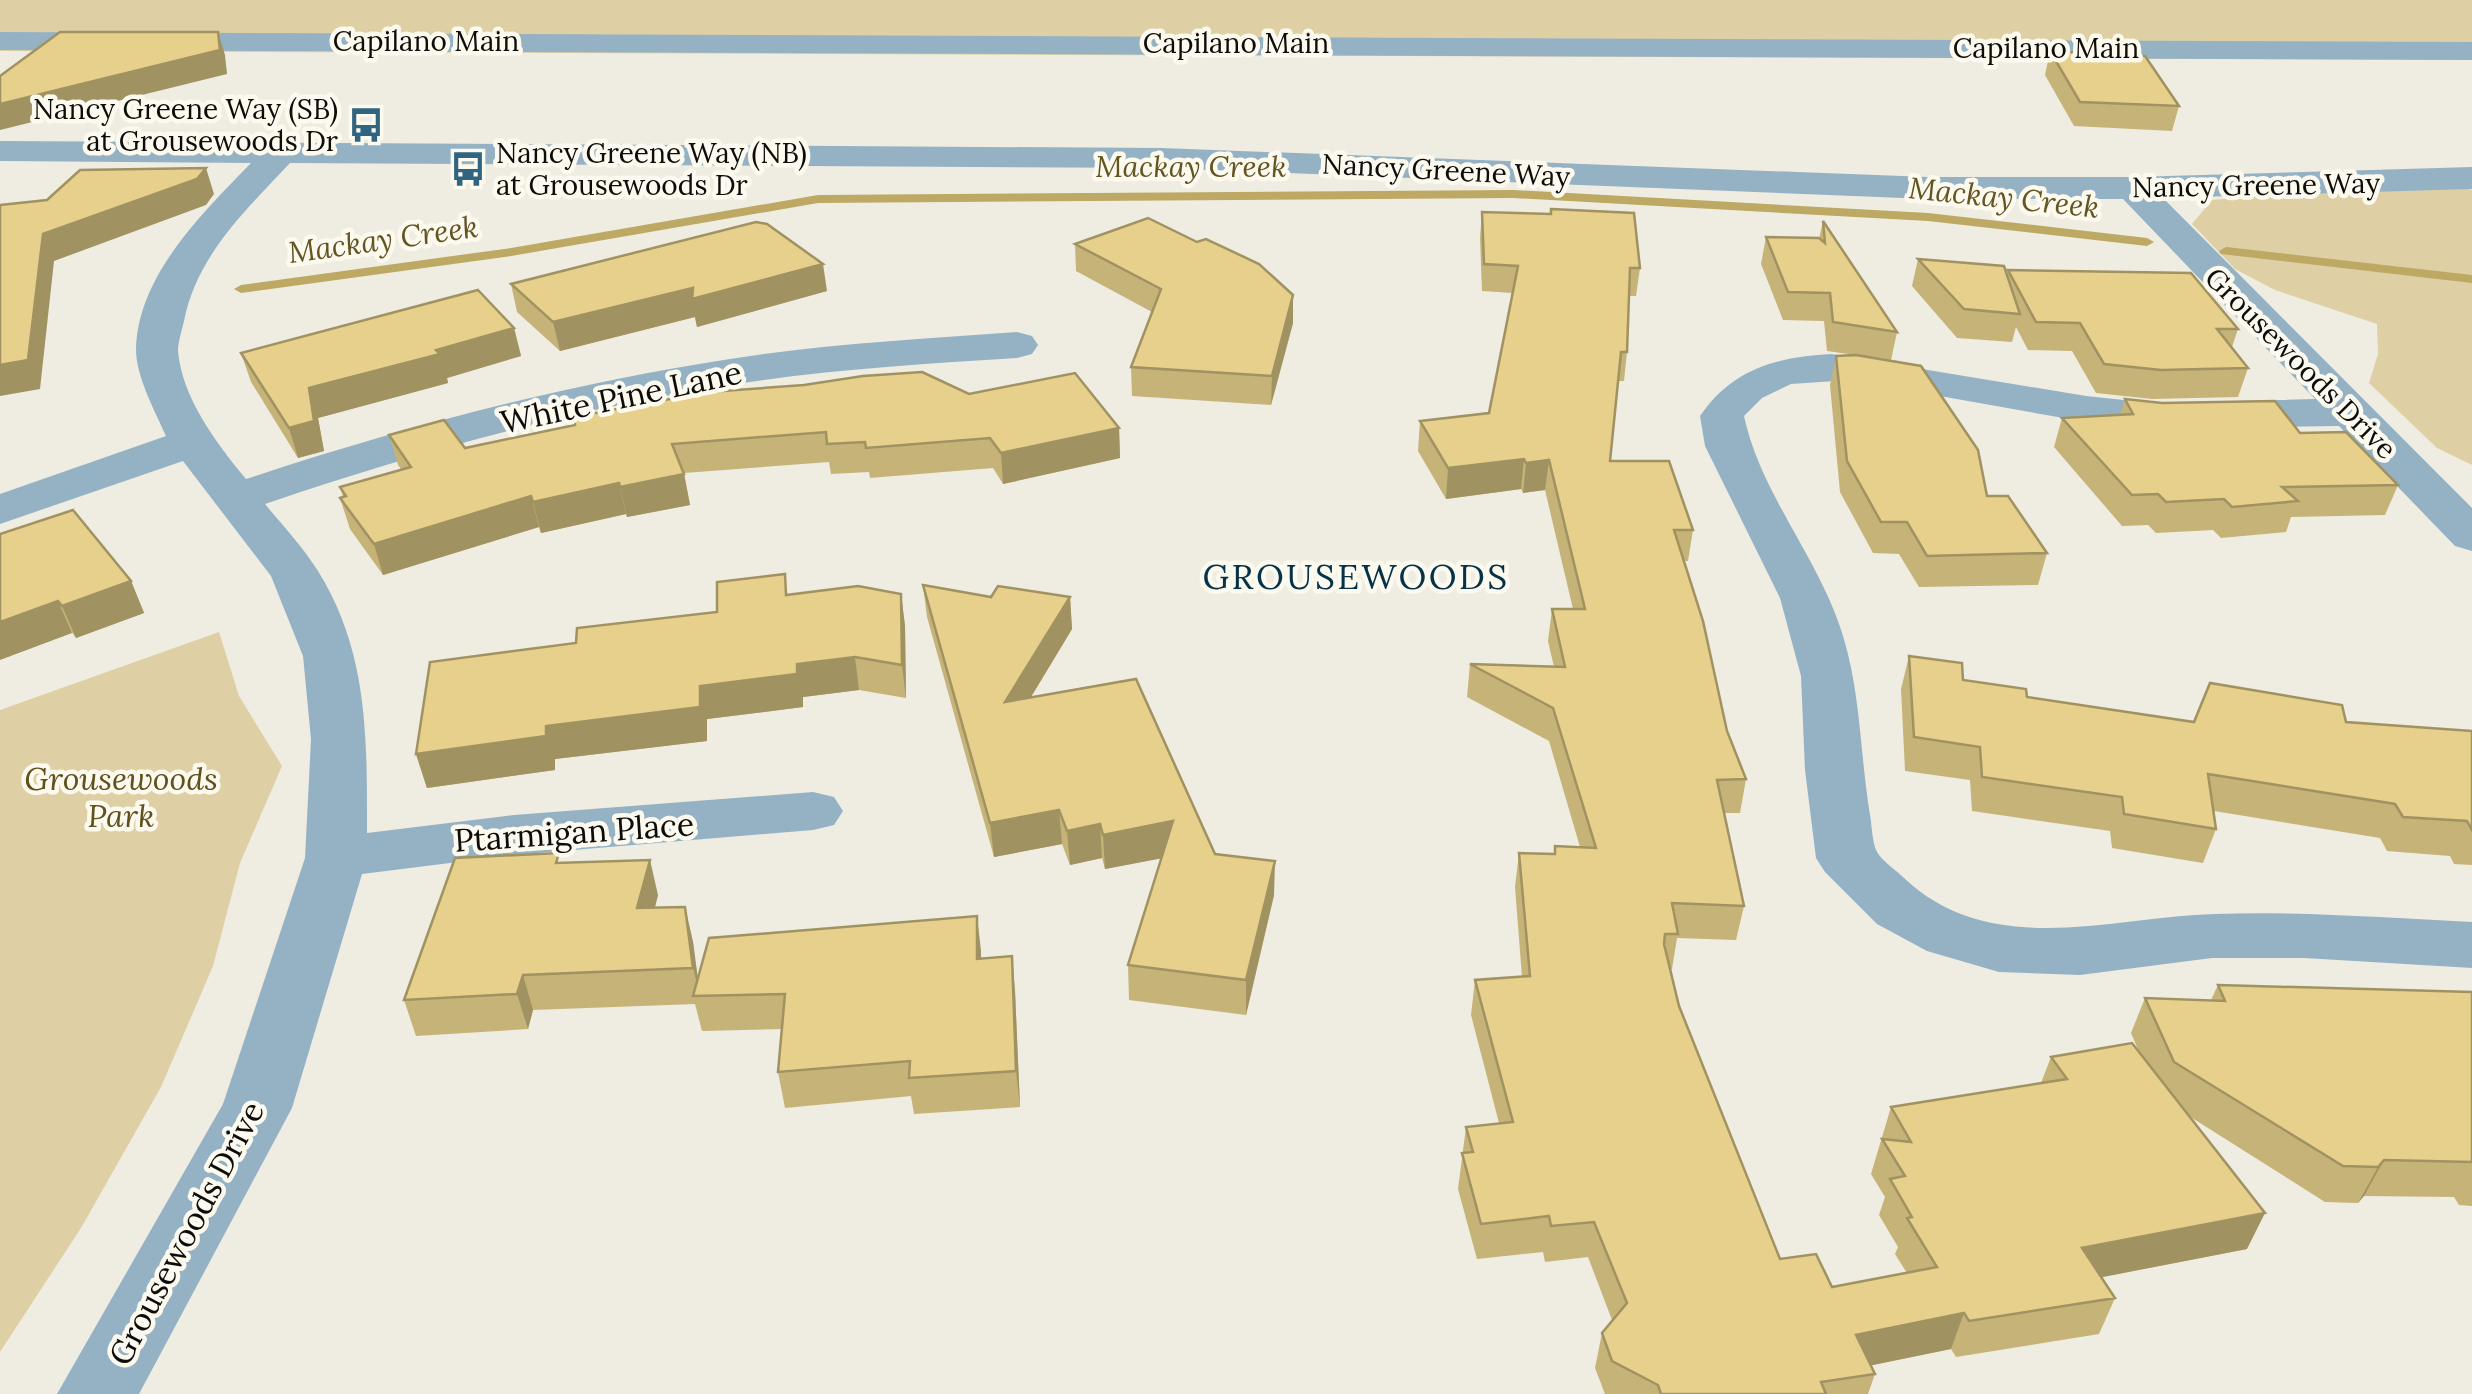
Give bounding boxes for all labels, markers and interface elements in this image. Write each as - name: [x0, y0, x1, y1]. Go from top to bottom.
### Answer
- street label: Capilano Main: [333, 23, 519, 59]
- street label: Capilano Main: [1143, 25, 1329, 61]
- street label: Capilano Main: [1953, 30, 2139, 66]
- place label: Nancy Greene Way (SB) at Grousewoods Dr: [33, 91, 338, 159]
- bus stop icon: Nancy Greene Way (SB) at Grousewoods Dr: [347, 106, 385, 144]
- place label: Nancy Greene Way (NB) at Grousewoods Dr: [496, 135, 807, 203]
- street label: Nancy Greene Way: [1321, 146, 1571, 194]
- water label: Mackay Creek: [1095, 147, 1287, 185]
- bus stop icon: Nancy Greene Way (NB) at Grousewoods Dr: [449, 150, 487, 188]
- street label: Nancy Greene Way: [2132, 165, 2381, 205]
- water label: Mackay Creek: [1907, 168, 2101, 226]
- water label: Mackay Creek: [286, 207, 480, 271]
- street label: Grousewoods Drive: [2198, 260, 2404, 466]
- street label: White Pine Lane: [497, 351, 745, 443]
- district label: GROUSEWOODS: [1202, 554, 1510, 599]
- park label: Grousewoods Park: [24, 758, 218, 836]
- street label: Ptarmigan Place: [453, 803, 695, 861]
- street label: Grousewoods Drive: [99, 1094, 273, 1372]

